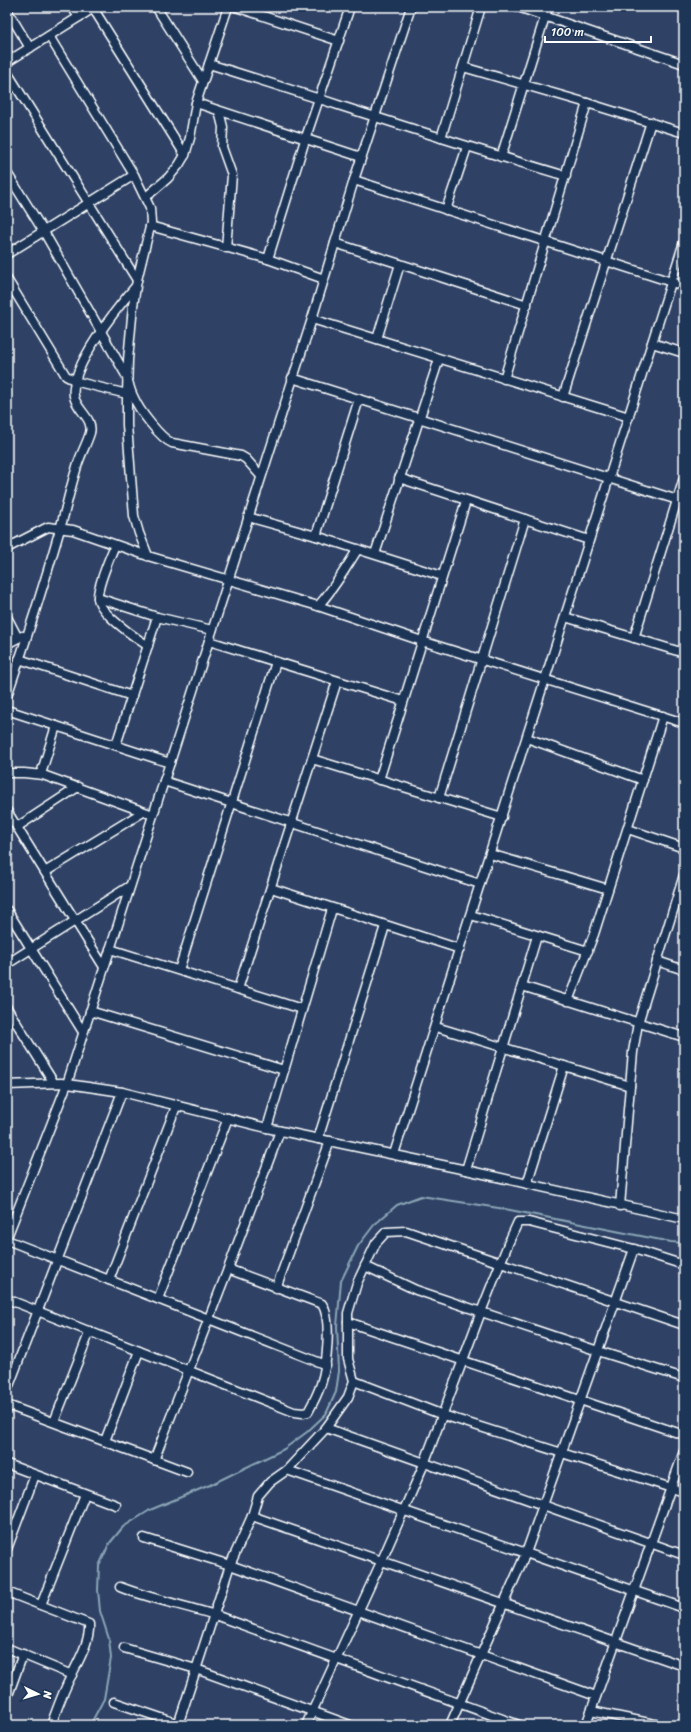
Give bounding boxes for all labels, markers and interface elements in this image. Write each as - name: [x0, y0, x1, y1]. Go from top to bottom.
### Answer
- scale bar: [545, 18, 651, 44]
- text: 100 m: [551, 21, 584, 43]
- north arrow: [18, 1674, 58, 1714]
- text: N: [38, 1689, 57, 1700]

